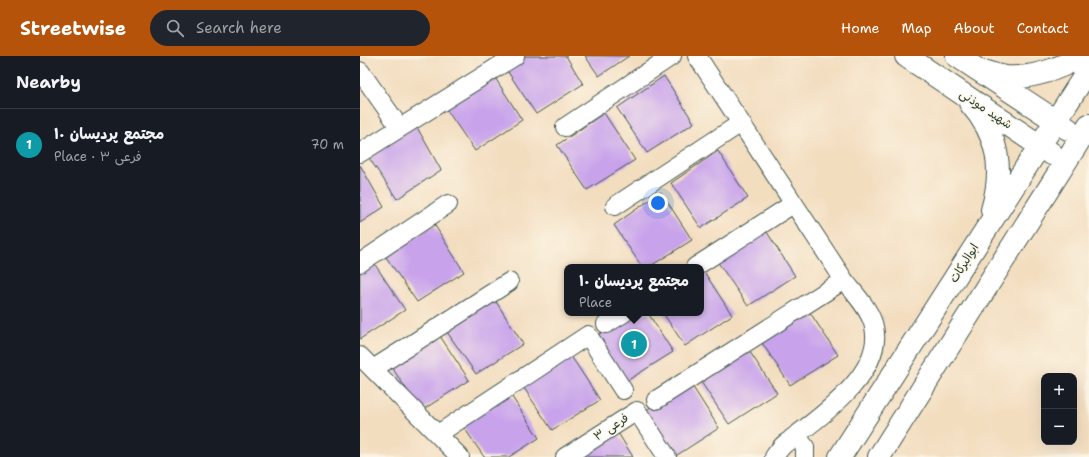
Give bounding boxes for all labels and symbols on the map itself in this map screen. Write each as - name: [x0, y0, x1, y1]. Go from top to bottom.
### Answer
- street label: شهید موذنی: [957, 86, 1015, 132]
- your location: [648, 193, 668, 213]
- street label: ابوالبرکات: [946, 240, 982, 286]
- pin: 1: [621, 329, 647, 359]
- street label: فرعی ۳: [590, 410, 632, 444]

